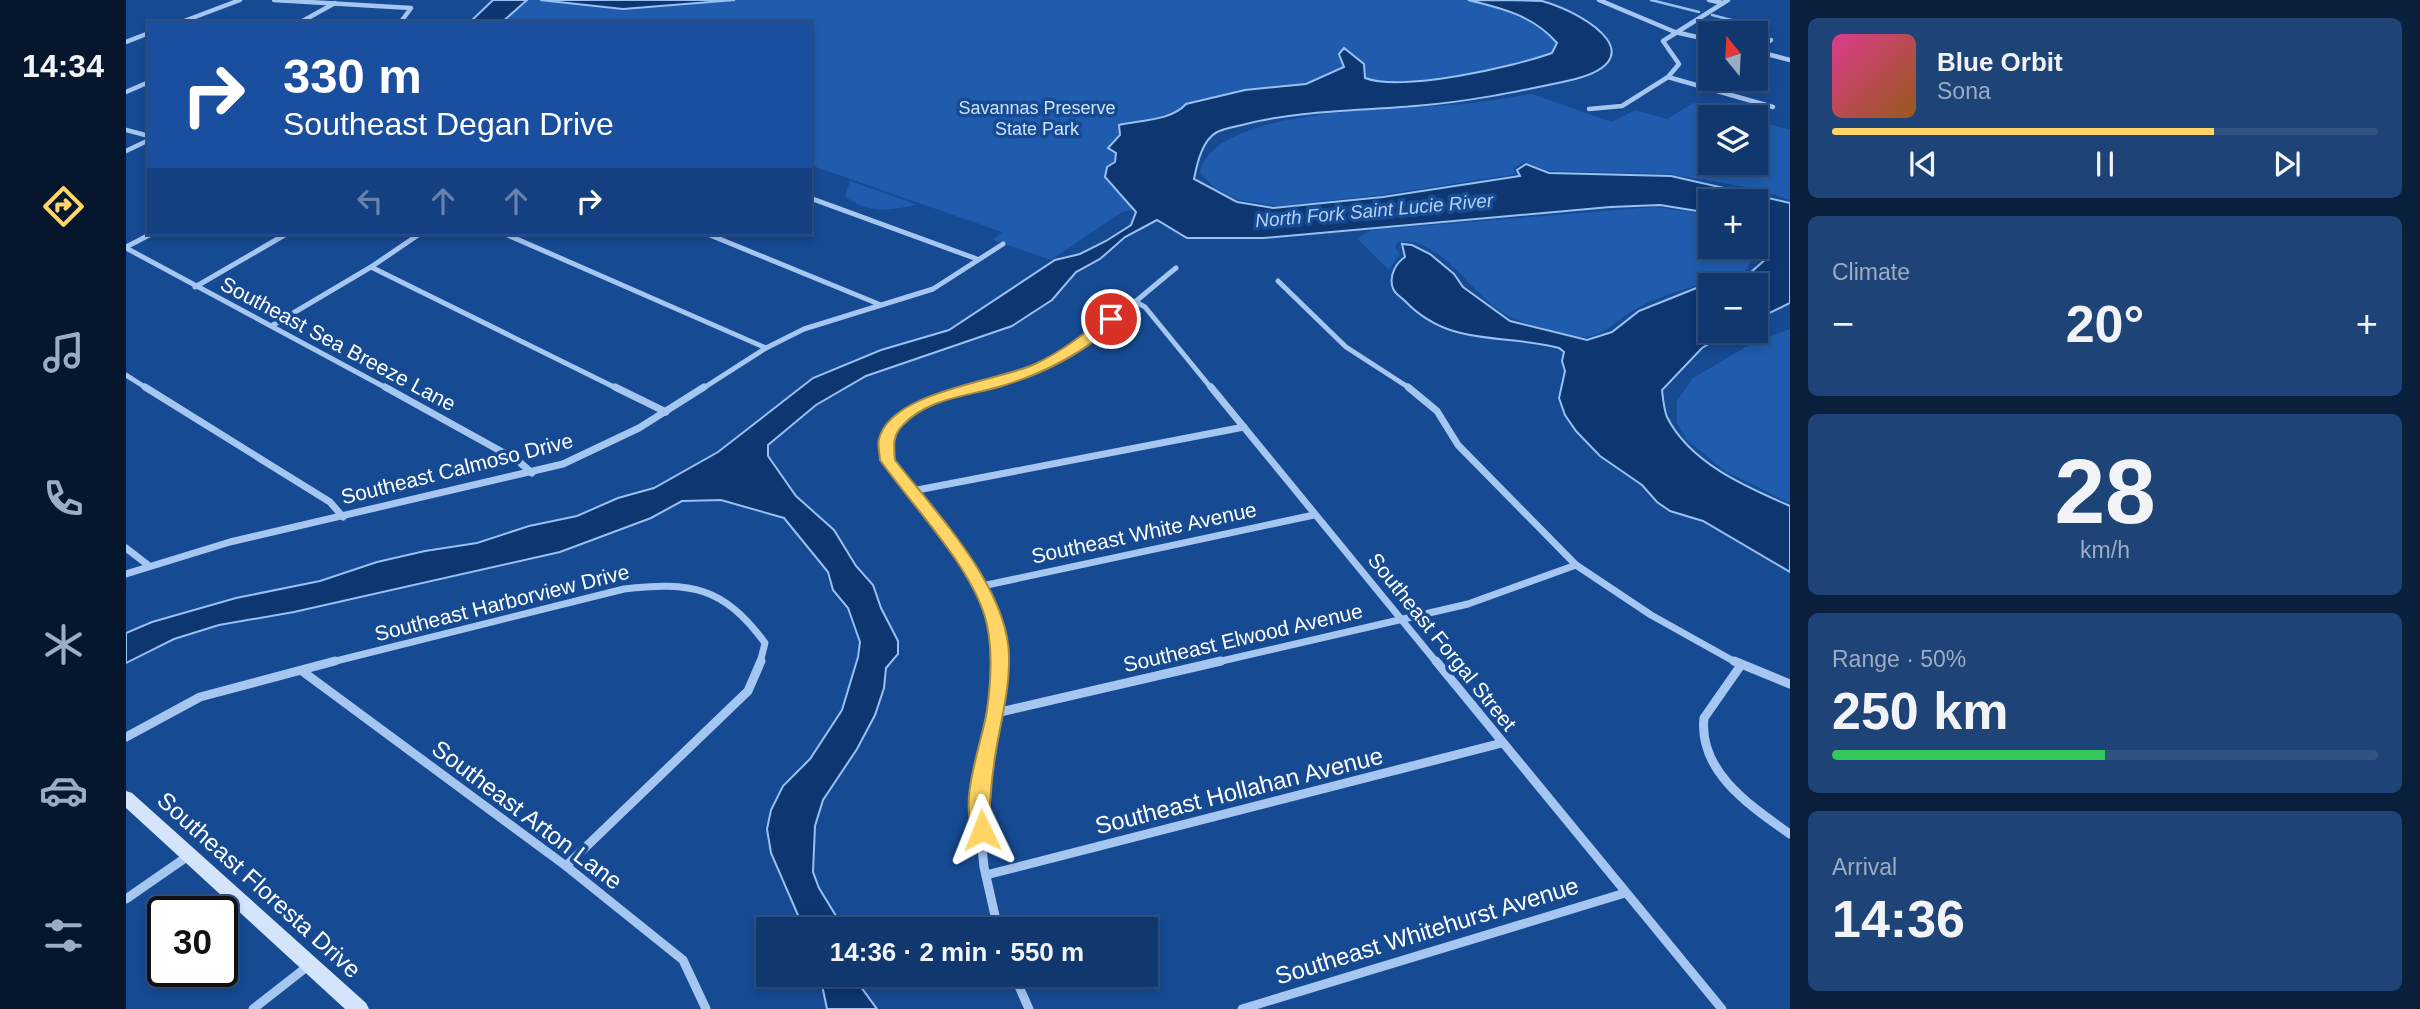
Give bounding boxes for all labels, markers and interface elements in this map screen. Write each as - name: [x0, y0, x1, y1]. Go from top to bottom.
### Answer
- north arrow: [1698, 21, 1768, 91]
- map controls: [1698, 21, 1768, 343]
- text: Blue Orbit: [1937, 47, 2063, 77]
- text: 14:34: [22, 48, 104, 84]
- icon: right: [168, 49, 259, 140]
- text: 330 m: [283, 49, 422, 103]
- text: Sona: [1937, 78, 1991, 104]
- park label: Savannas Preserve State Park: [958, 98, 1116, 139]
- button: layers: [1698, 105, 1768, 175]
- text: Southeast Degan Drive: [283, 106, 614, 142]
- icon: previous: [1904, 145, 1942, 183]
- icon: pause: [2086, 145, 2124, 183]
- icon: next: [2268, 145, 2306, 183]
- icon: directions: [39, 182, 88, 231]
- icon: left: [351, 182, 389, 220]
- icon: ahead: [424, 182, 462, 220]
- icon: ahead: [497, 182, 535, 220]
- icon: right: [570, 182, 608, 220]
- button: +: [1698, 189, 1768, 259]
- water label: North Fork Saint Lucie River: [1254, 190, 1494, 231]
- text: Climate: [1832, 259, 1910, 285]
- street label: Southeast Sea Breeze Lane: [217, 272, 460, 415]
- button: −: [1698, 273, 1768, 343]
- pin: [1081, 289, 1141, 349]
- text: 20°: [2066, 295, 2144, 353]
- icon: arrive: [1092, 300, 1130, 338]
- text: −: [1832, 303, 1854, 345]
- text: +: [2356, 303, 2378, 345]
- icon: music: [39, 328, 88, 377]
- street label: Southeast Calmoso Drive: [339, 429, 575, 508]
- text: 28: [2054, 441, 2156, 542]
- icon: phone: [39, 474, 88, 523]
- street label: Southeast White Avenue: [1029, 497, 1259, 568]
- text: km/h: [2080, 537, 2130, 563]
- street label: Southeast Forgal Street: [1364, 548, 1521, 735]
- street label: Southeast Harborview Drive: [372, 560, 632, 645]
- street label: Southeast Elwood Avenue: [1121, 599, 1365, 676]
- icon: climate: [39, 620, 88, 669]
- text: Range · 50%: [1832, 646, 1966, 672]
- text: 250 km: [1832, 682, 2008, 740]
- street label: Southeast Arton Lane: [427, 734, 628, 895]
- street label: Southeast Hollahan Avenue: [1092, 742, 1386, 839]
- icon: car: [39, 766, 88, 815]
- street label: Southeast Floresta Drive: [152, 786, 367, 983]
- position arrow: [945, 793, 1019, 867]
- text: Arrival: [1832, 854, 1897, 880]
- street label: Southeast Whitehurst Avenue: [1272, 871, 1582, 990]
- text: 14:36: [1832, 890, 1965, 948]
- speed limit sign: 30: [147, 896, 238, 987]
- icon: filters: [39, 911, 88, 960]
- text: 14:36 · 2 min · 550 m: [830, 937, 1084, 967]

